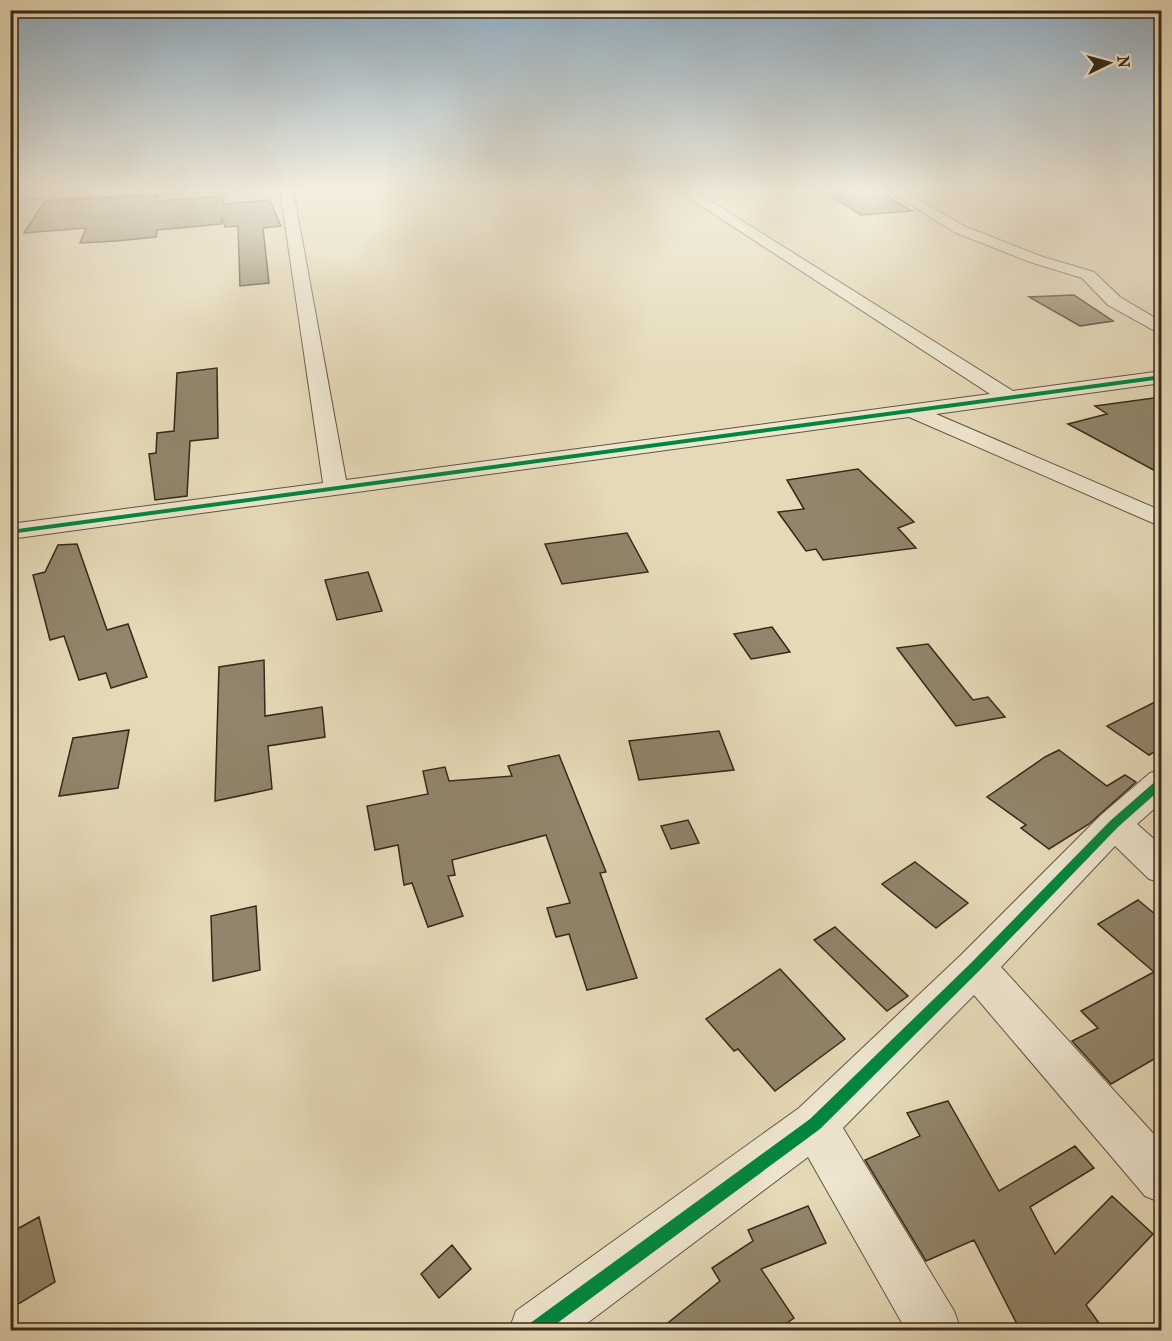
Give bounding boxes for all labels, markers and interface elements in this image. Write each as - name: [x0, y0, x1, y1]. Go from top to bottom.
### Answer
- north arrow: [1079, 33, 1139, 93]
- text: N: [1113, 55, 1134, 69]

